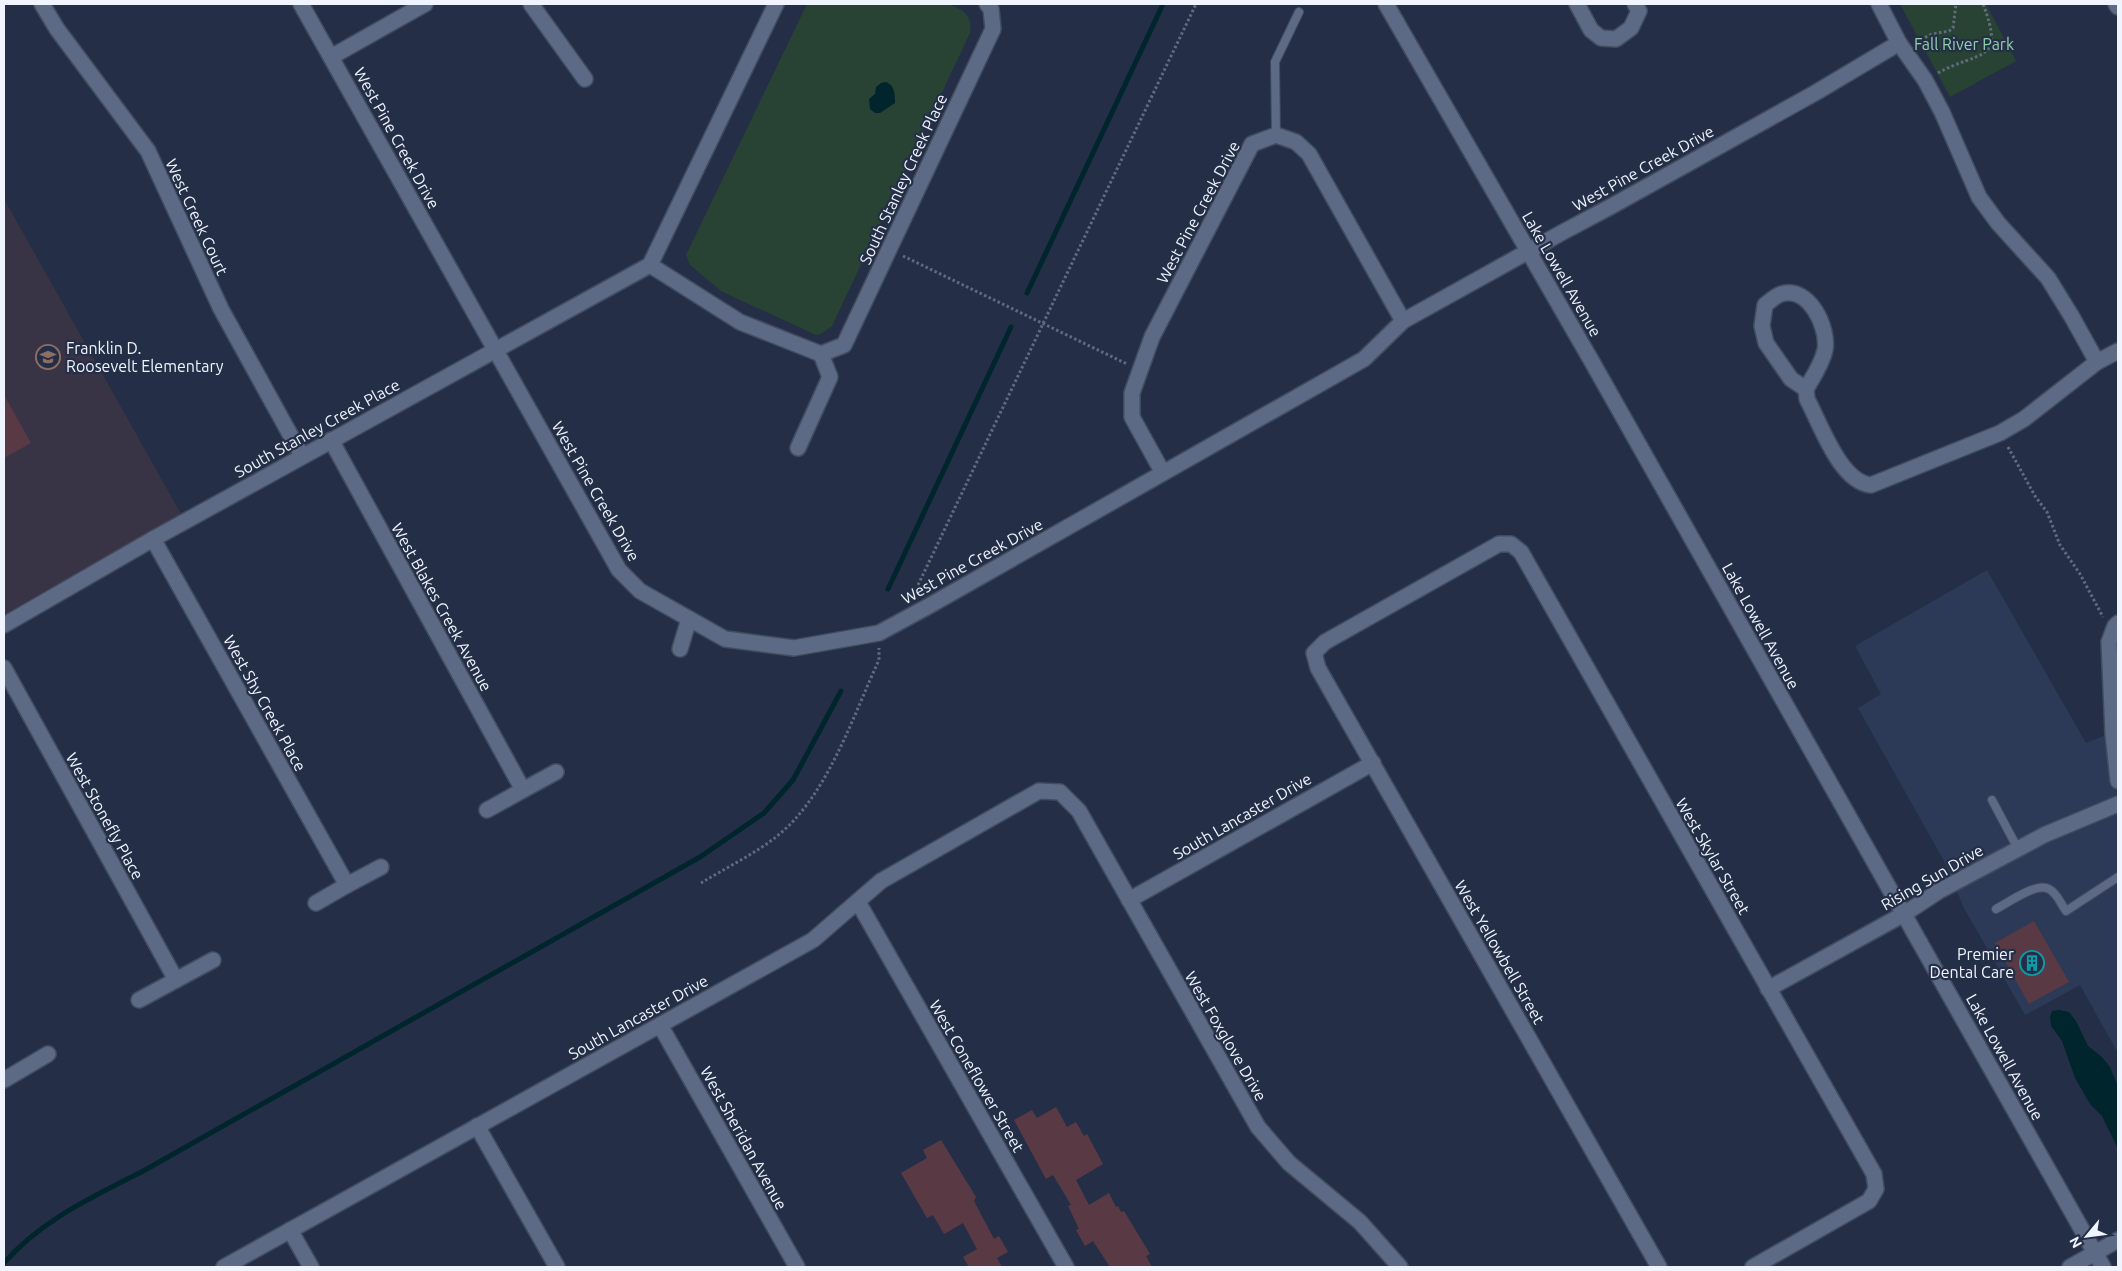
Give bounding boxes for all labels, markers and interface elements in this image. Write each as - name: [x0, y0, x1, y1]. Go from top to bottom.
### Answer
- park label: Fall River Park: [1914, 35, 2014, 53]
- street label: West Pine Creek Drive: [351, 64, 443, 212]
- street label: South Stanley Creek Place: [856, 91, 950, 267]
- street label: West Pine Creek Drive: [1569, 122, 1717, 214]
- street label: West Pine Creek Drive: [1153, 138, 1243, 286]
- street label: West Creek Court: [162, 156, 232, 279]
- street label: Lake Lowell Avenue: [1519, 208, 1605, 340]
- place label: Franklin D. Roosevelt Elementary: [66, 339, 224, 375]
- school or university icon: Franklin D. Roosevelt Elementary: [35, 344, 61, 370]
- street label: South Stanley Creek Place: [231, 375, 403, 481]
- street label: West Pine Creek Drive: [549, 418, 643, 564]
- street label: West Pine Creek Drive: [898, 515, 1046, 607]
- street label: West Blakes Creek Avenue: [388, 520, 496, 694]
- street label: Lake Lowell Avenue: [1719, 560, 1803, 692]
- street label: West Shy Creek Place: [220, 632, 310, 774]
- street label: West Stonefly Place: [63, 749, 147, 883]
- street label: South Lancaster Drive: [1170, 769, 1314, 863]
- street label: West Skylar Street: [1672, 795, 1754, 918]
- street label: Rising Sun Drive: [1878, 840, 1986, 914]
- street label: West Yellowbell Street: [1452, 877, 1549, 1028]
- place label: Premier Dental Care: [1929, 945, 2014, 981]
- building icon: Premier Dental Care: [2019, 950, 2045, 976]
- street label: West Foxglove Drive: [1182, 968, 1270, 1104]
- street label: South Lancaster Drive: [565, 971, 711, 1063]
- street label: Lake Lowell Avenue: [1963, 991, 2047, 1123]
- street label: West Coneflower Street: [926, 997, 1028, 1156]
- street label: West Sheridan Avenue: [697, 1063, 791, 1213]
- north arrow: [2062, 1211, 2112, 1261]
- text: N: [2066, 1234, 2085, 1251]

